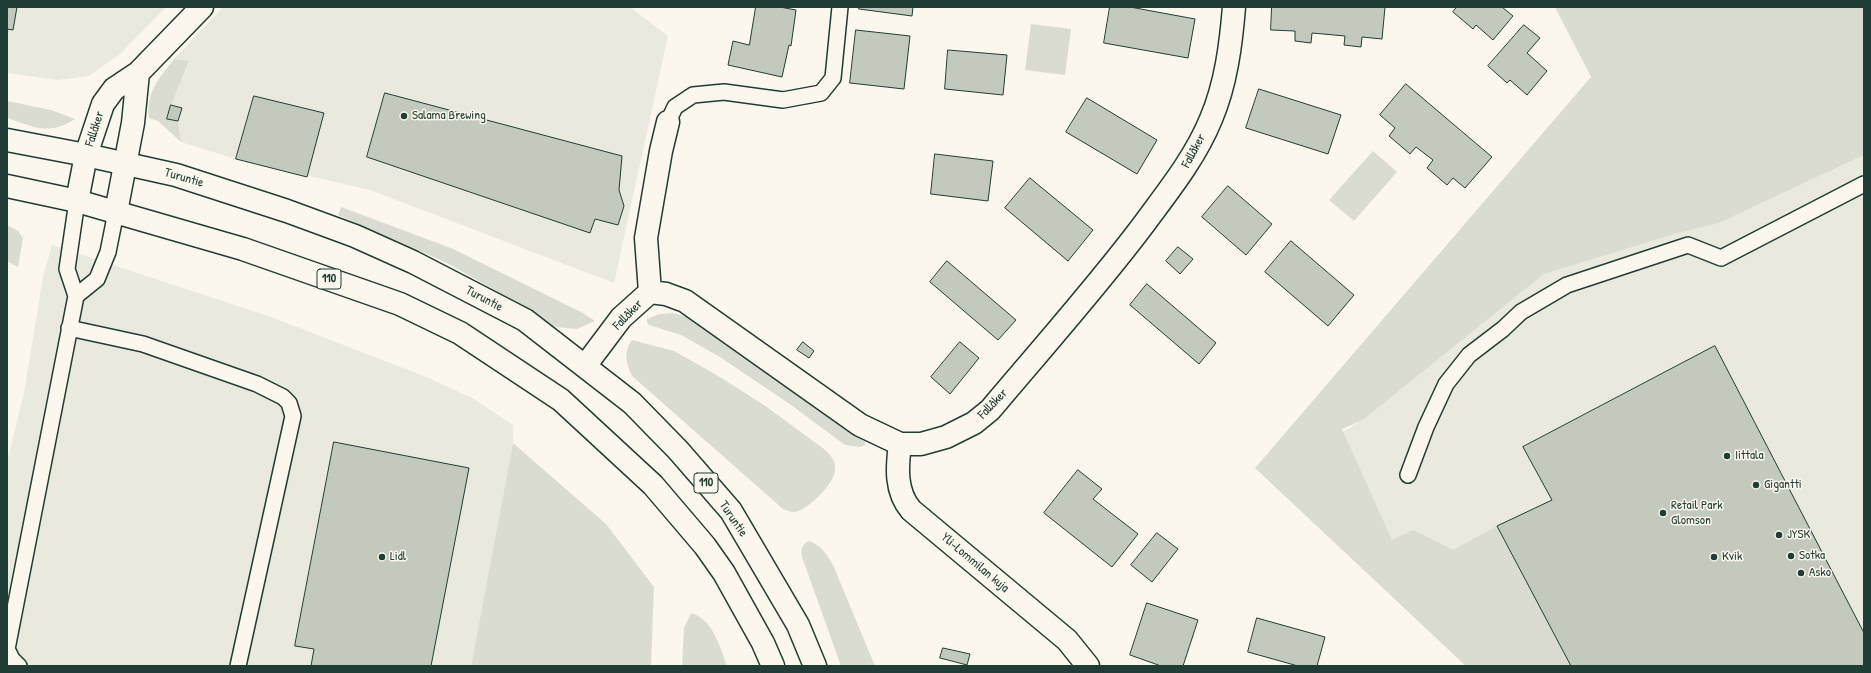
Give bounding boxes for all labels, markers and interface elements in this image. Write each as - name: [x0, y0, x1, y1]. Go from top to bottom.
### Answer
- place label: Salama Brewing: [412, 108, 486, 124]
- street label: Fallåker: [82, 109, 108, 149]
- marker: Salama Brewing: [399, 111, 409, 121]
- street label: Fallåker: [1179, 131, 1209, 171]
- street label: Turuntie: [163, 165, 205, 191]
- road number: 110: [317, 269, 341, 289]
- street label: Turuntie: [463, 283, 505, 315]
- street label: Fallåker: [610, 297, 646, 333]
- street label: Fallåker: [975, 386, 1011, 422]
- place label: Iittala: [1735, 448, 1764, 464]
- marker: Iittala: [1722, 451, 1732, 461]
- road number: 110: [694, 473, 718, 493]
- place label: Gigantti: [1764, 477, 1802, 493]
- marker: Gigantti: [1751, 480, 1761, 490]
- street label: Turuntie: [715, 498, 751, 540]
- place label: Retail Park Glomson: [1671, 498, 1723, 529]
- marker: Retail Park Glomson: [1658, 508, 1668, 518]
- place label: JYSK: [1787, 527, 1810, 543]
- street label: Yli-Lommilan kuja: [938, 530, 1012, 596]
- marker: JYSK: [1774, 530, 1784, 540]
- place label: Sotka: [1799, 548, 1825, 564]
- place label: Lidl: [390, 549, 406, 565]
- place label: Kvik: [1722, 549, 1742, 565]
- marker: Sotka: [1786, 551, 1796, 561]
- marker: Lidl: [377, 552, 387, 562]
- marker: Kvik: [1709, 552, 1719, 562]
- place label: Asko: [1809, 565, 1831, 581]
- marker: Asko: [1796, 568, 1806, 578]

